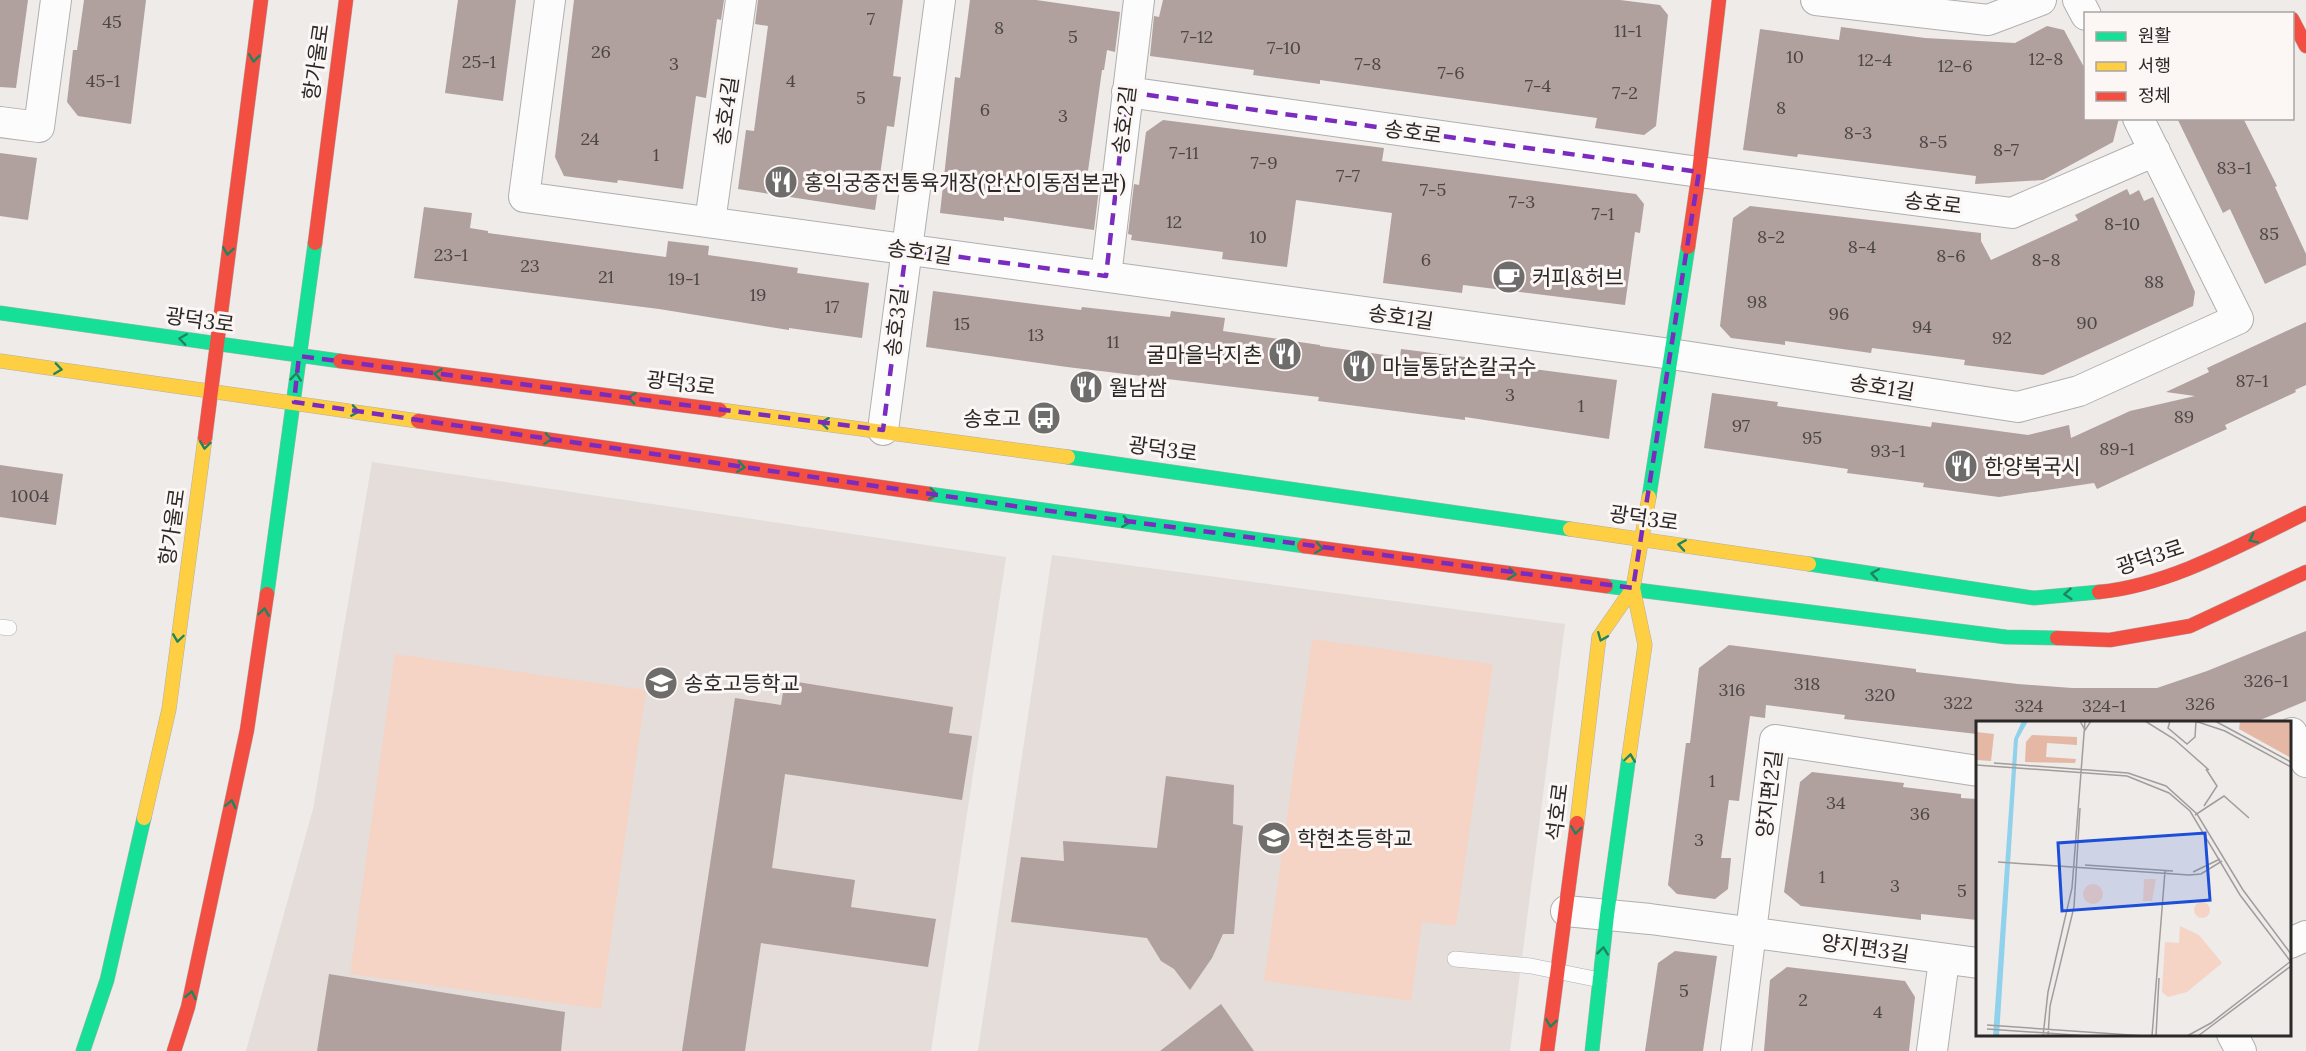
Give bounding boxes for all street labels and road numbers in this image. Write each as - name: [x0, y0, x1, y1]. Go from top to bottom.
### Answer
- street label: 항가울로: [297, 22, 335, 102]
- street label: 송호4길: [708, 75, 744, 147]
- street label: 송호2길: [1106, 84, 1142, 156]
- street label: 송호로: [1382, 115, 1444, 149]
- street label: 송호로: [1903, 186, 1963, 220]
- street label: 송호1길: [886, 234, 954, 270]
- street label: 송호3길: [878, 286, 914, 358]
- street label: 송호1길: [1367, 299, 1435, 335]
- street label: 광덕3로: [164, 302, 236, 338]
- street label: 광덕3로: [645, 365, 717, 401]
- street label: 송호1길: [1847, 369, 1917, 405]
- street label: 광덕3로: [1127, 431, 1199, 467]
- street label: 항가울로: [153, 487, 191, 567]
- street label: 광덕3로: [1608, 500, 1680, 536]
- street label: 광덕3로: [2113, 533, 2187, 581]
- street label: 양지편2길: [1750, 748, 1788, 840]
- street label: 석호로: [1540, 782, 1574, 842]
- street label: 양지편3길: [1819, 928, 1911, 968]

